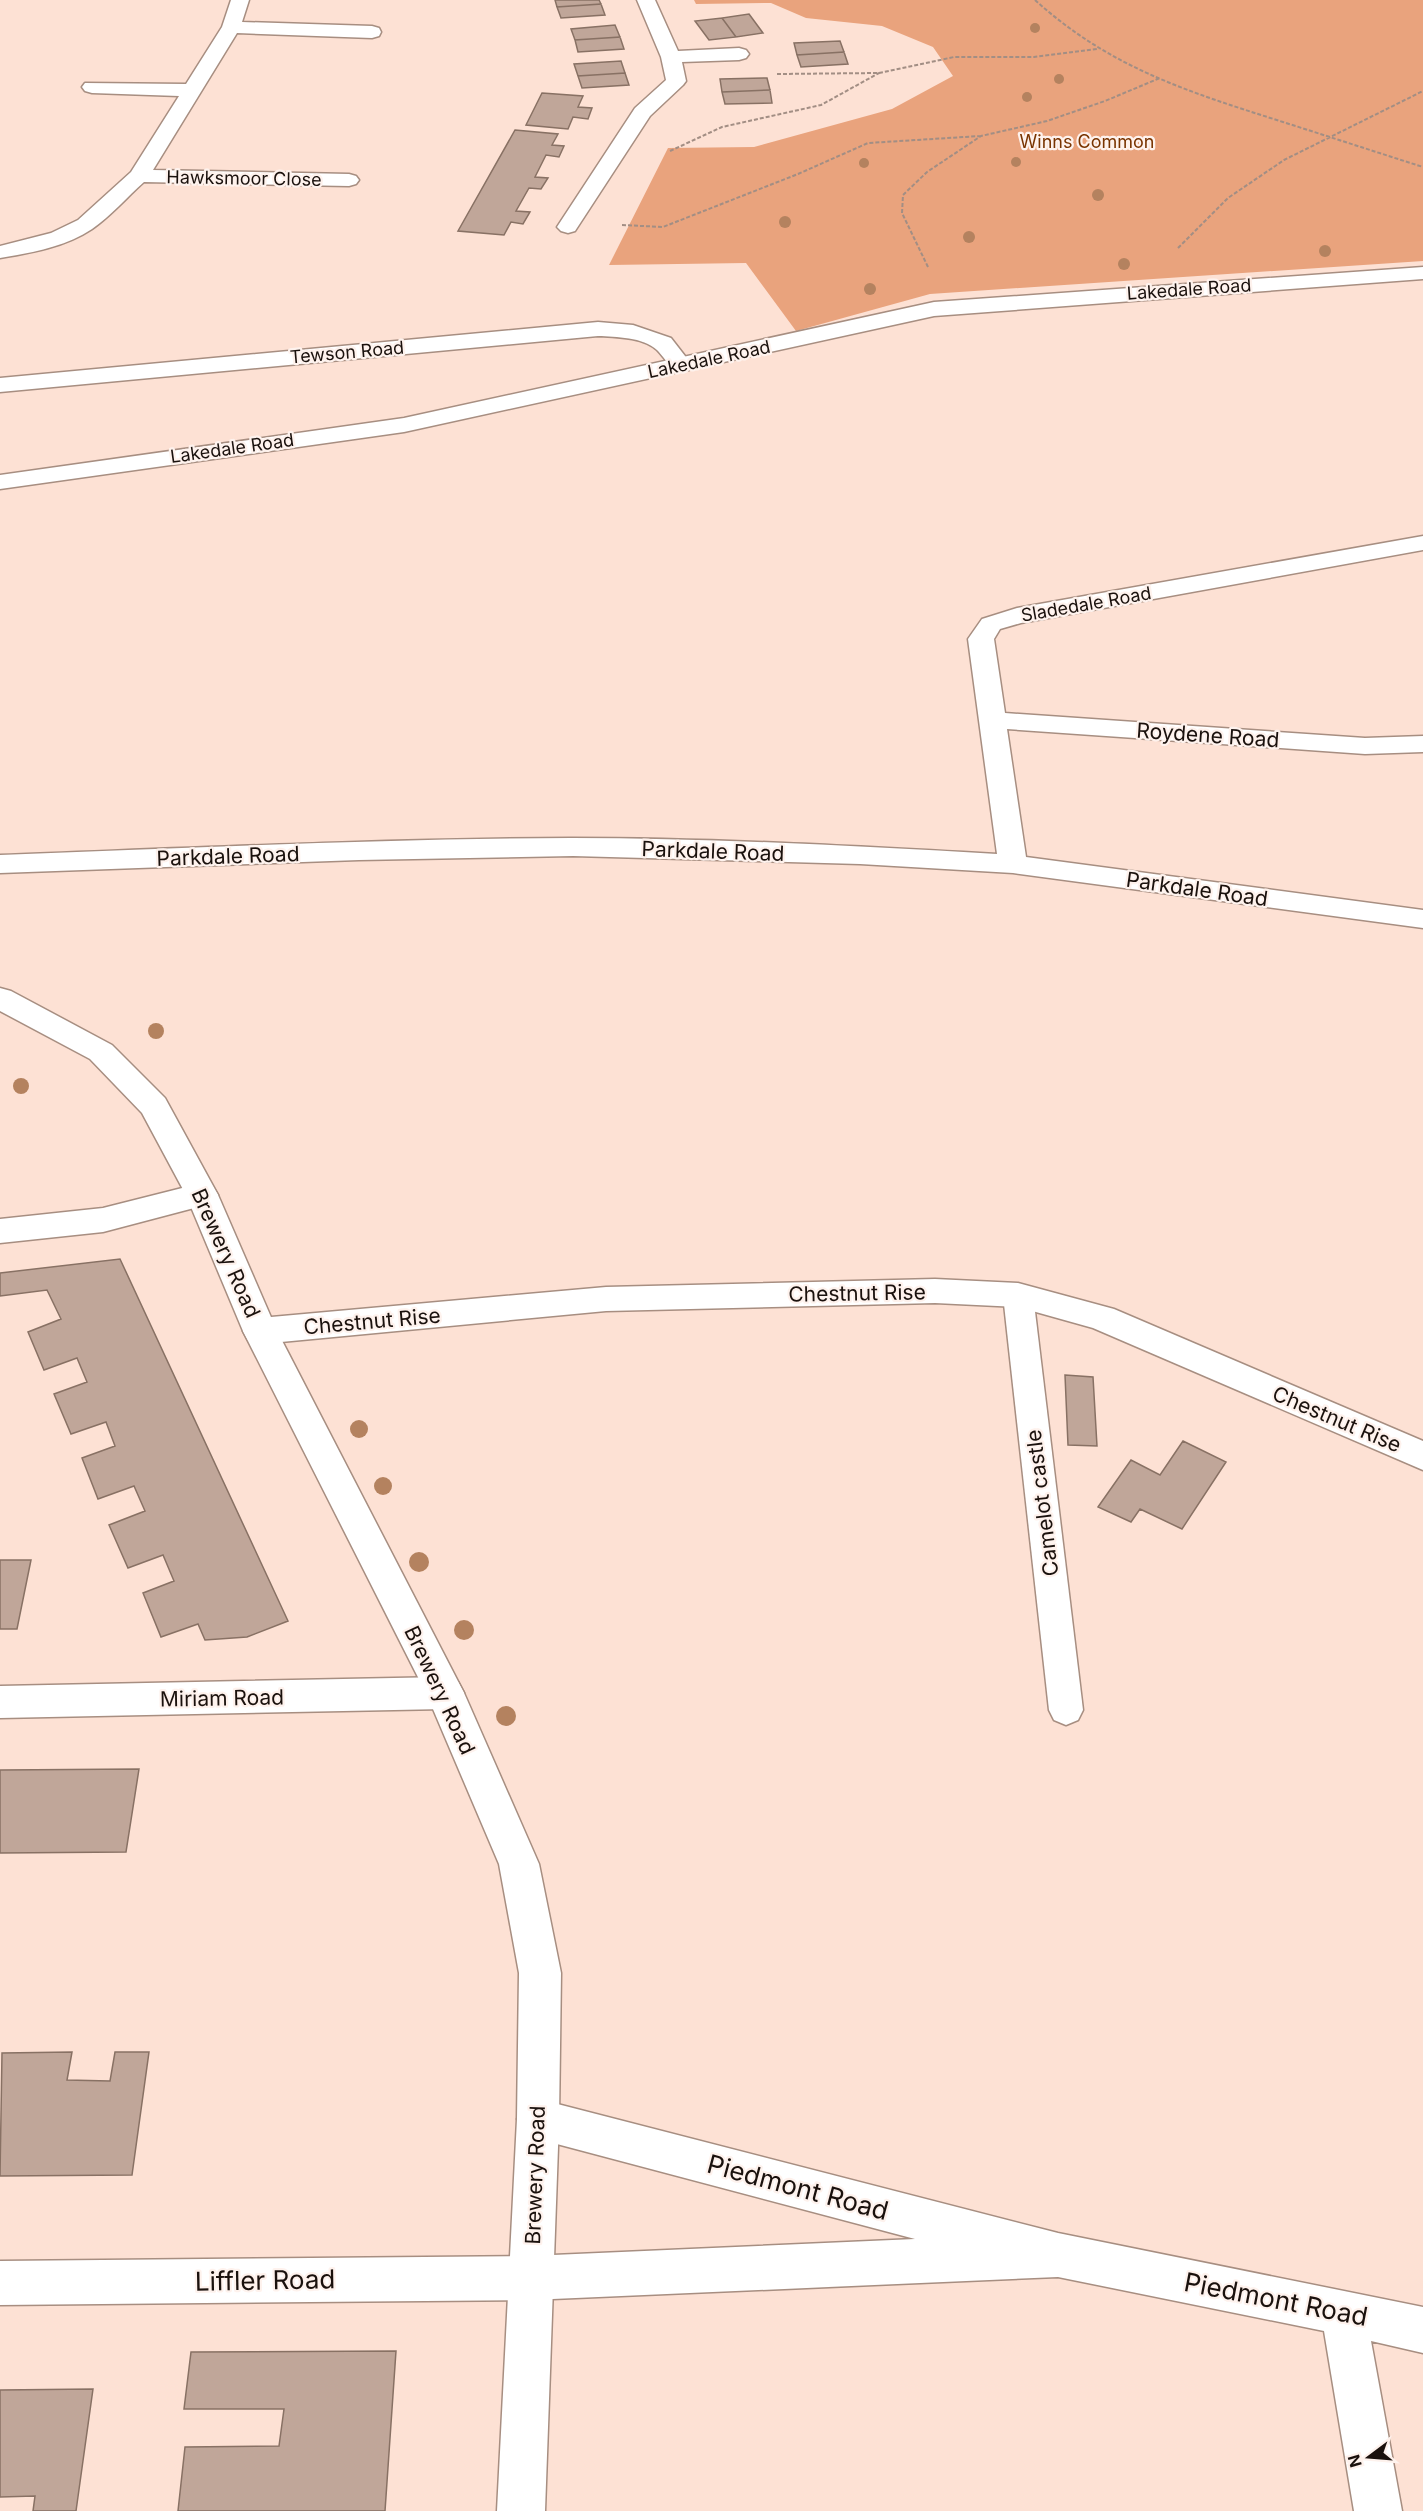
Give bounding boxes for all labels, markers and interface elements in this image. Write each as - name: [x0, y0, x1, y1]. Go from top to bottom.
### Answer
- park label: Winns Common: [1020, 131, 1154, 152]
- street label: Hawksmoor Close: [166, 166, 322, 190]
- street label: Lakedale Road: [1126, 274, 1252, 304]
- street label: Lakedale Road: [646, 336, 772, 382]
- street label: Tewson Road: [289, 337, 405, 367]
- street label: Lakedale Road: [169, 429, 295, 467]
- street label: Sladedale Road: [1019, 582, 1153, 626]
- street label: Roydene Road: [1136, 718, 1280, 752]
- street label: Parkdale Road: [641, 836, 785, 866]
- street label: Parkdale Road: [156, 841, 300, 871]
- street label: Parkdale Road: [1124, 867, 1270, 911]
- street label: Brewery Road: [186, 1185, 266, 1321]
- street label: Chestnut Rise: [788, 1279, 926, 1307]
- street label: Chestnut Rise: [302, 1303, 442, 1339]
- street label: Chestnut Rise: [1269, 1381, 1405, 1457]
- street label: Camelot castle: [1021, 1428, 1063, 1578]
- street label: Brewery Road: [399, 1622, 481, 1758]
- street label: Miriam Road: [160, 1684, 284, 1712]
- street label: Brewery Road: [520, 2105, 550, 2245]
- street label: Piedmont Road: [704, 2148, 892, 2226]
- street label: Liffler Road: [194, 2263, 336, 2297]
- street label: Piedmont Road: [1182, 2266, 1370, 2332]
- north arrow: [1339, 2427, 1399, 2487]
- text: N: [1343, 2453, 1366, 2470]

